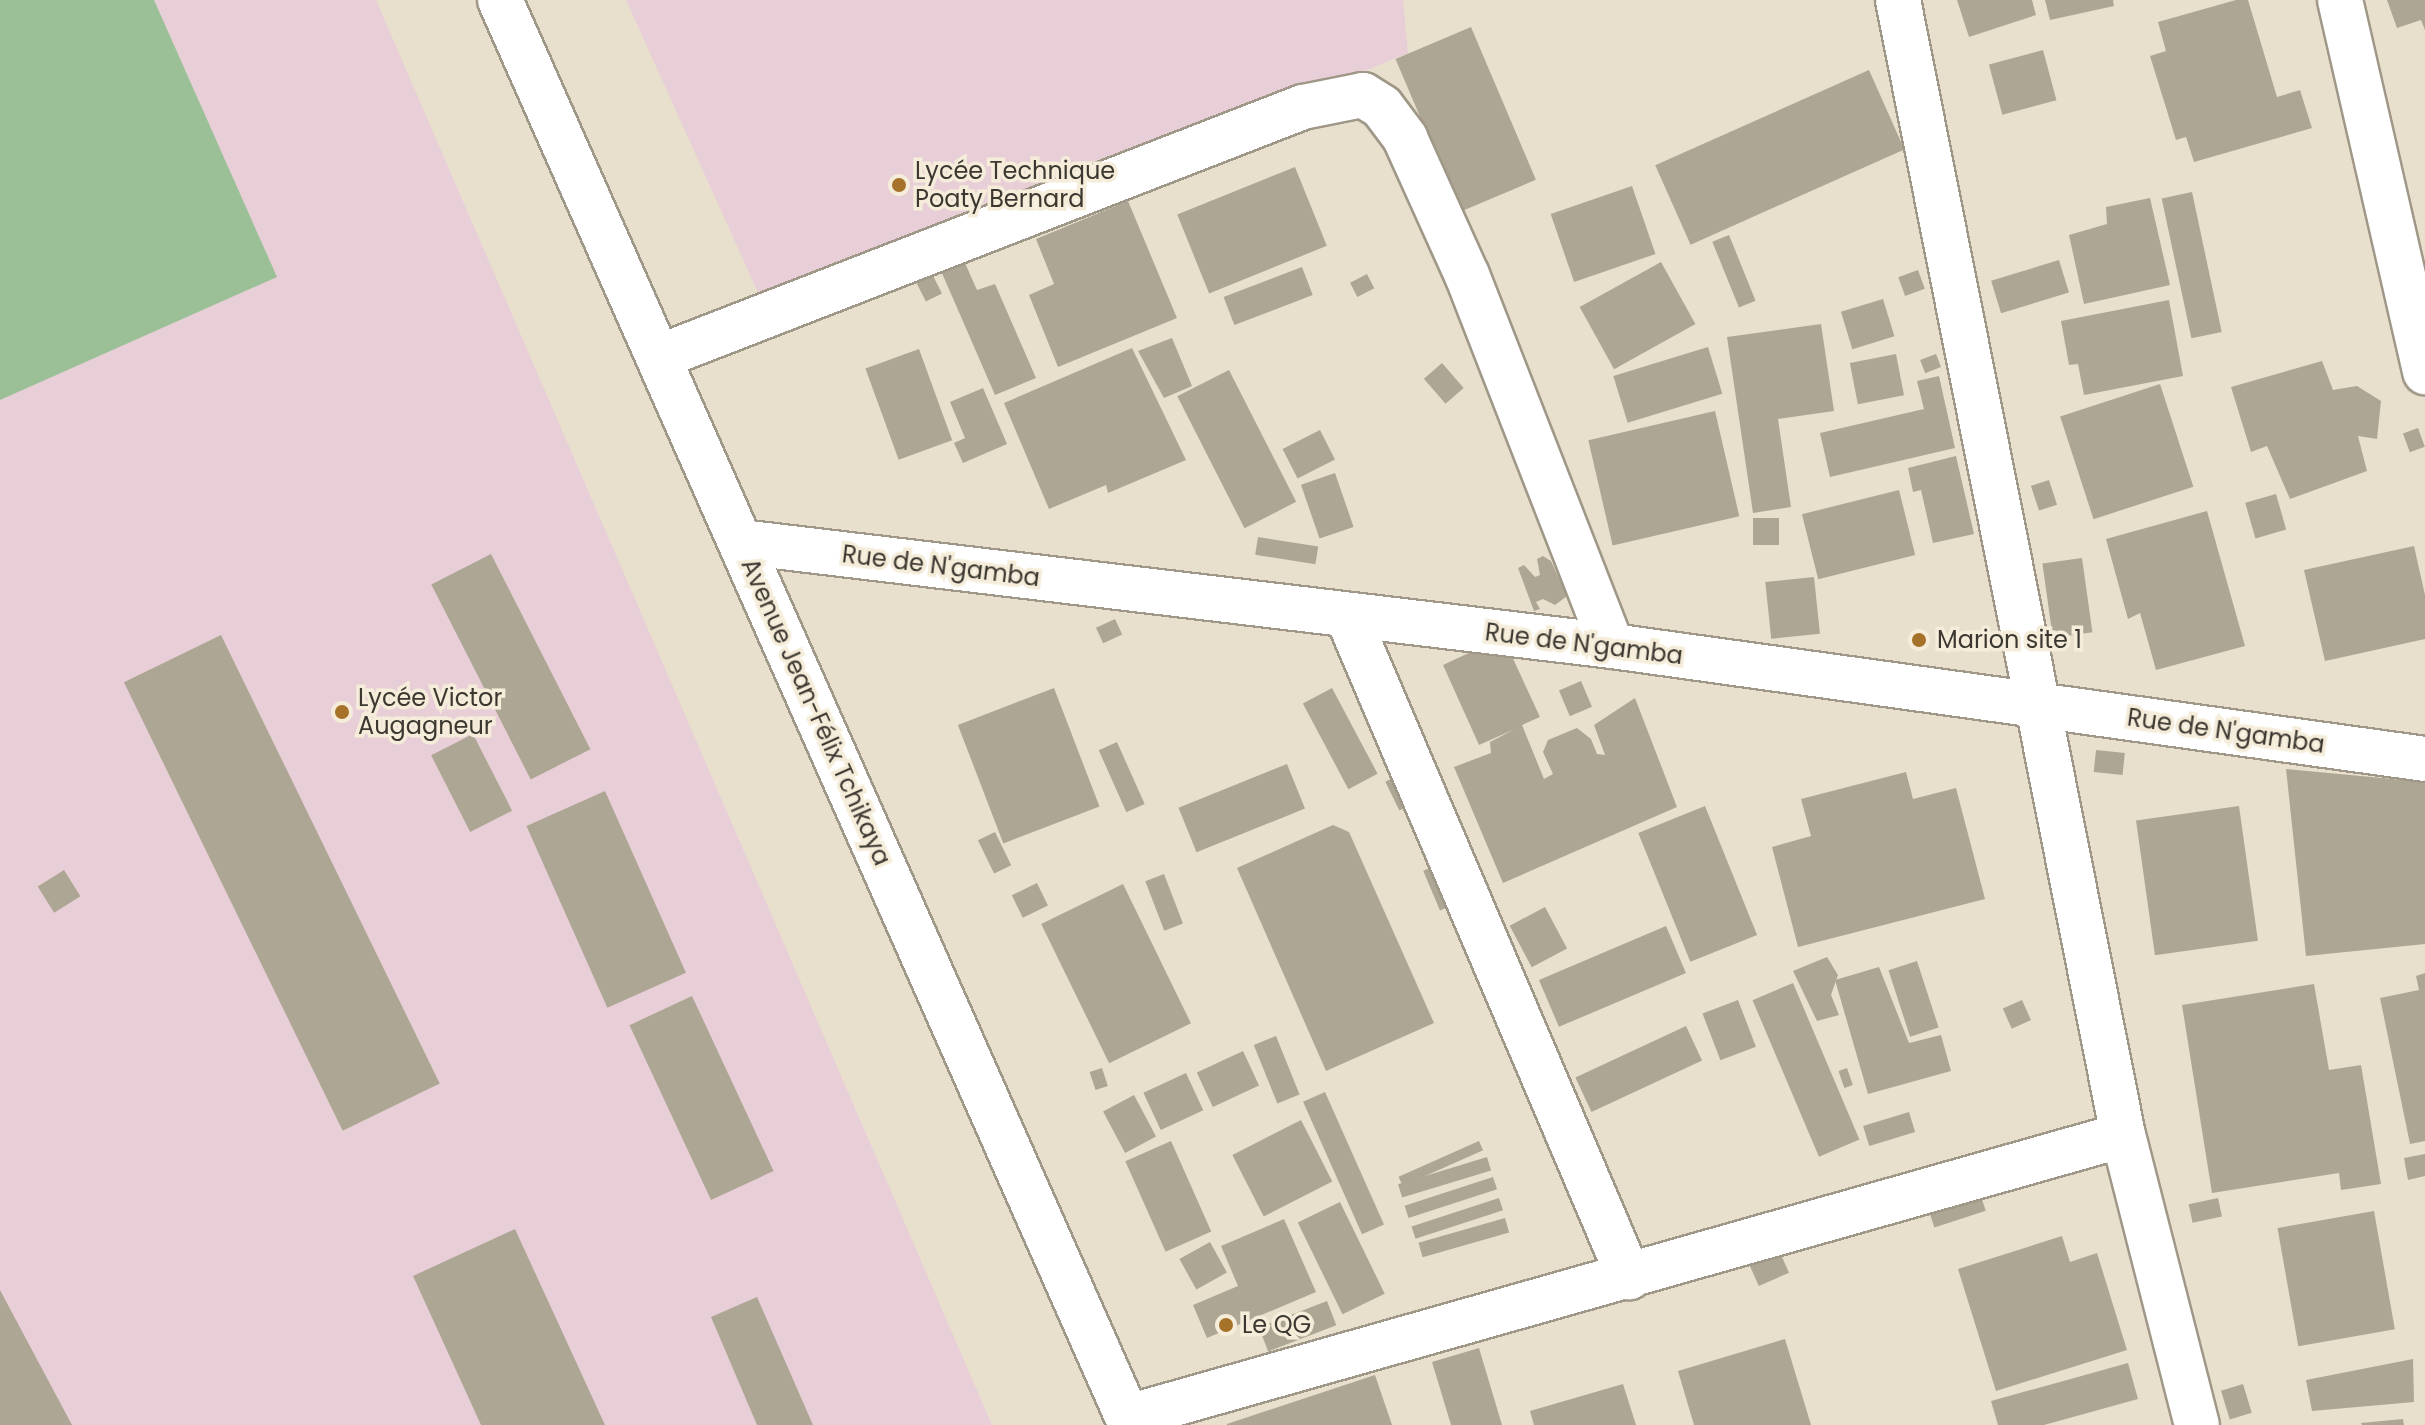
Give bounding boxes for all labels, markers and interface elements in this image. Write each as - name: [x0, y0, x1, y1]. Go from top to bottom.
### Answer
- place label: Lycée Technique Poaty Bernard: [915, 157, 1115, 213]
- marker: Lycée Technique Poaty Bernard: [890, 176, 908, 194]
- street label: Rue de N'gamba: [840, 540, 1042, 592]
- street label: Avenue Jean-Félix Tchikaya: [735, 554, 897, 870]
- street label: Rue de N'gamba: [1483, 618, 1685, 670]
- place label: Marion site 1: [1937, 626, 2082, 654]
- marker: Marion site 1: [1908, 629, 1930, 651]
- place label: Lycée Victor Augagneur: [358, 684, 502, 740]
- marker: Lycée Victor Augagneur: [333, 703, 351, 721]
- street label: Rue de N'gamba: [2125, 703, 2327, 759]
- place label: Le QG: [1242, 1311, 1311, 1339]
- marker: Le QG: [1217, 1316, 1235, 1334]

